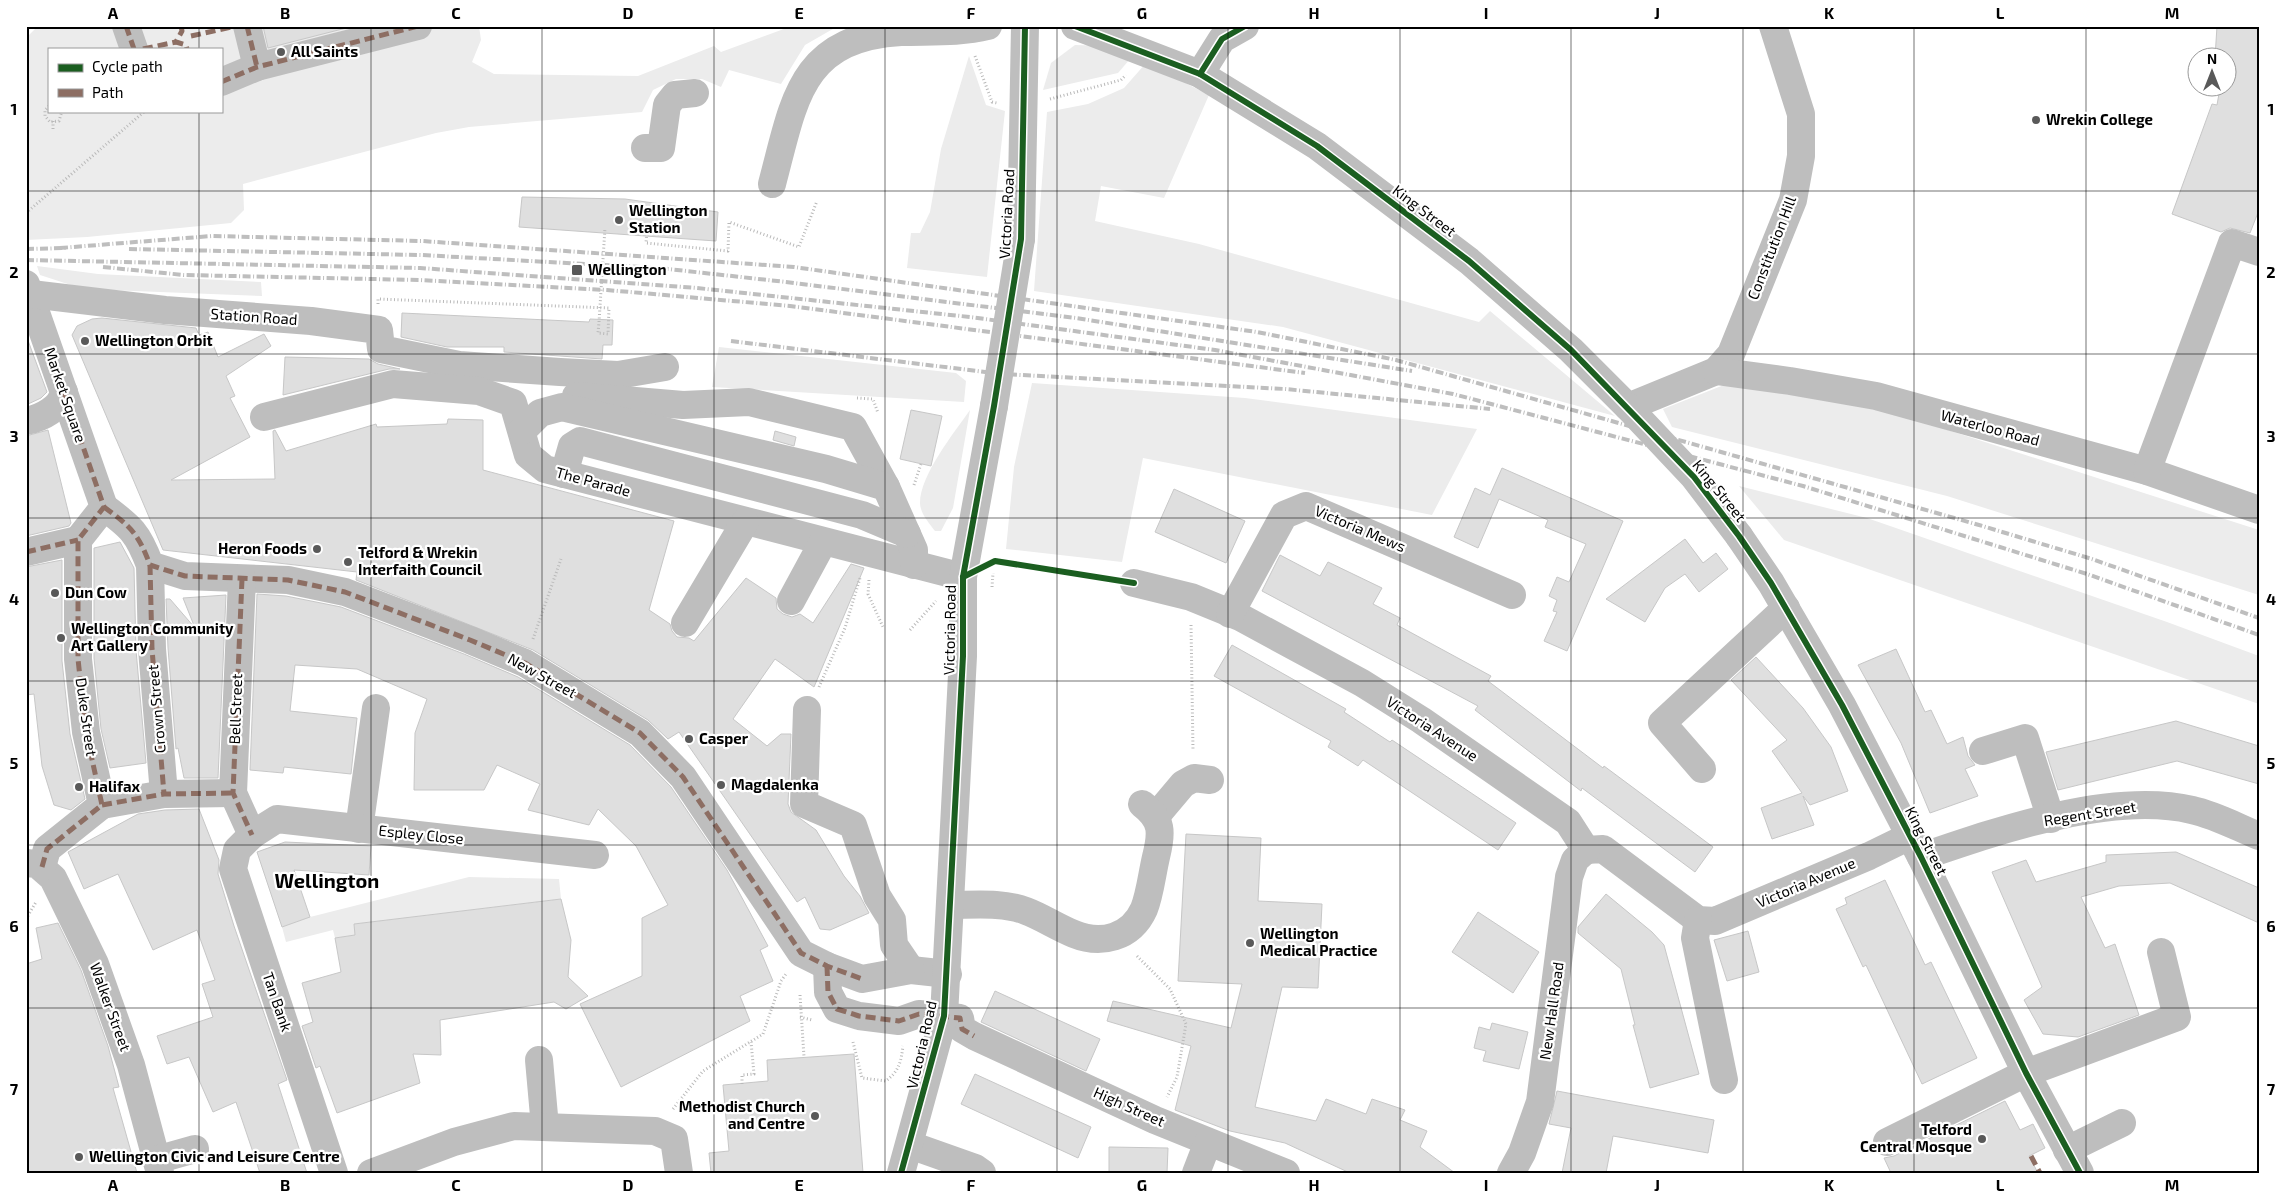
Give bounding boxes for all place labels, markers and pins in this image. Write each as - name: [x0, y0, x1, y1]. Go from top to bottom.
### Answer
- place label: All Saints: [291, 42, 358, 60]
- marker: All Saints: [275, 46, 287, 58]
- place label: Wrekin College: [2046, 110, 2153, 128]
- marker: Wrekin College: [2030, 114, 2042, 126]
- place label: Wellington Station: [629, 201, 708, 236]
- marker: Wellington Station: [613, 214, 625, 226]
- place label: Wellington: [588, 260, 667, 278]
- marker: Wellington: [570, 263, 584, 277]
- place label: Wellington Orbit: [95, 331, 213, 349]
- marker: Wellington Orbit: [79, 335, 91, 347]
- place label: Heron Foods: [218, 539, 307, 557]
- marker: Heron Foods: [311, 543, 323, 555]
- place label: Telford & Wrekin Interfaith Council: [358, 543, 482, 578]
- marker: Telford & Wrekin Interfaith Council: [342, 556, 354, 568]
- place label: Dun Cow: [65, 583, 127, 601]
- marker: Dun Cow: [49, 587, 61, 599]
- place label: Wellington Community Art Gallery: [71, 619, 234, 655]
- marker: Wellington Community Art Gallery: [55, 632, 67, 644]
- place label: Casper: [699, 729, 749, 747]
- marker: Casper: [683, 733, 695, 745]
- place label: Magdalenka: [731, 775, 819, 793]
- place label: Halifax: [89, 777, 141, 795]
- marker: Magdalenka: [715, 779, 727, 791]
- marker: Halifax: [73, 781, 85, 793]
- place label: Wellington Medical Practice: [1260, 924, 1377, 959]
- marker: Wellington Medical Practice: [1244, 937, 1256, 949]
- place label: Methodist Church and Centre: [679, 1097, 805, 1132]
- marker: Methodist Church and Centre: [809, 1110, 821, 1122]
- place label: Telford Central Mosque: [1860, 1120, 1972, 1155]
- marker: Telford Central Mosque: [1976, 1133, 1988, 1145]
- place label: Wellington Civic and Leisure Centre: [89, 1147, 340, 1165]
- marker: Wellington Civic and Leisure Centre: [73, 1151, 85, 1163]

